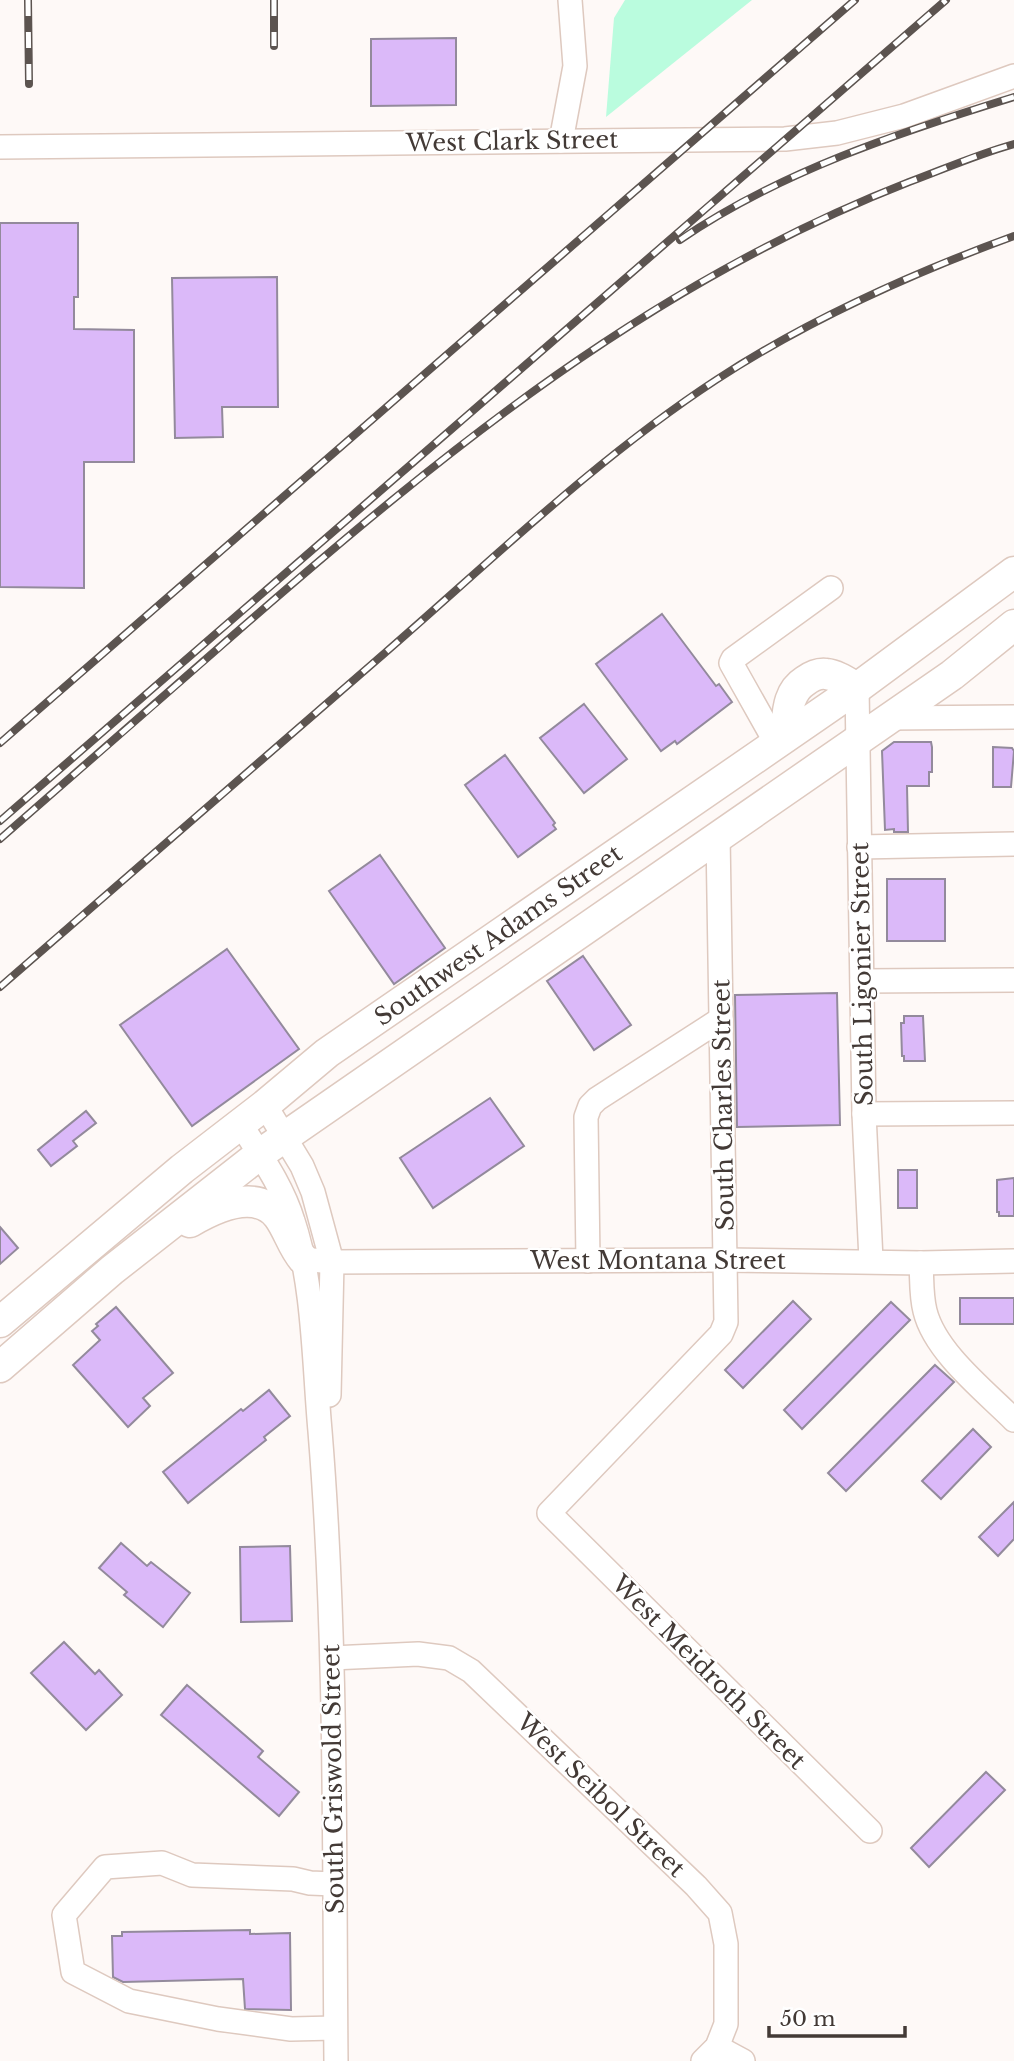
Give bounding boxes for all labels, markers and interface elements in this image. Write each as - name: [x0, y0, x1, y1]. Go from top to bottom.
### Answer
- street label: West Clark Street: [405, 125, 618, 157]
- street label: Southwest Adams Street: [369, 838, 627, 1032]
- street label: South Ligonier Street: [845, 842, 879, 1106]
- street label: South Charles Street: [706, 979, 740, 1231]
- street label: West Montana Street: [529, 1246, 786, 1275]
- street label: West Meidroth Street: [605, 1568, 812, 1775]
- street label: South Griswold Street: [316, 1644, 350, 1914]
- street label: West Seibol Street: [510, 1707, 691, 1883]
- scale bar: [769, 1994, 906, 2038]
- text: 50 m: [780, 2006, 836, 2032]

